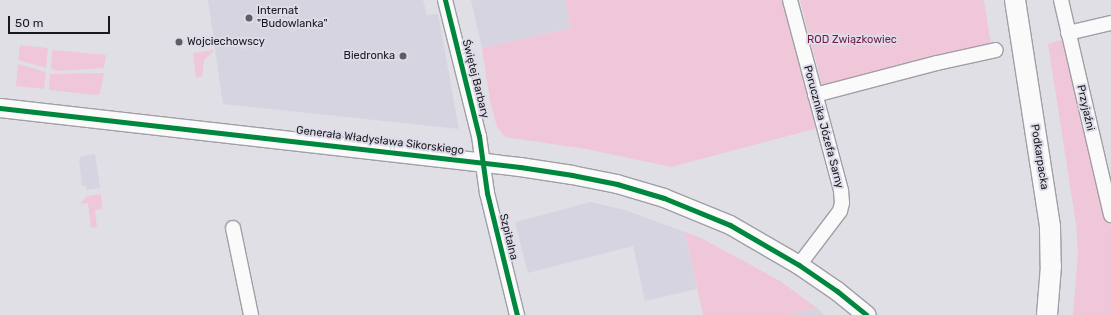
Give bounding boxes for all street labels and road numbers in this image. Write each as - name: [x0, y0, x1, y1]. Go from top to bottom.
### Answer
- street label: Świętej Barbary: [459, 38, 491, 120]
- street label: Porucznika Józefa Sarny: [800, 64, 846, 190]
- street label: Przyjaźni: [1073, 84, 1097, 132]
- street label: Podkarpacka: [1027, 123, 1051, 191]
- street label: Generała Władysława Sikorskiego: [295, 124, 465, 158]
- street label: Szpitalna: [496, 212, 520, 262]

